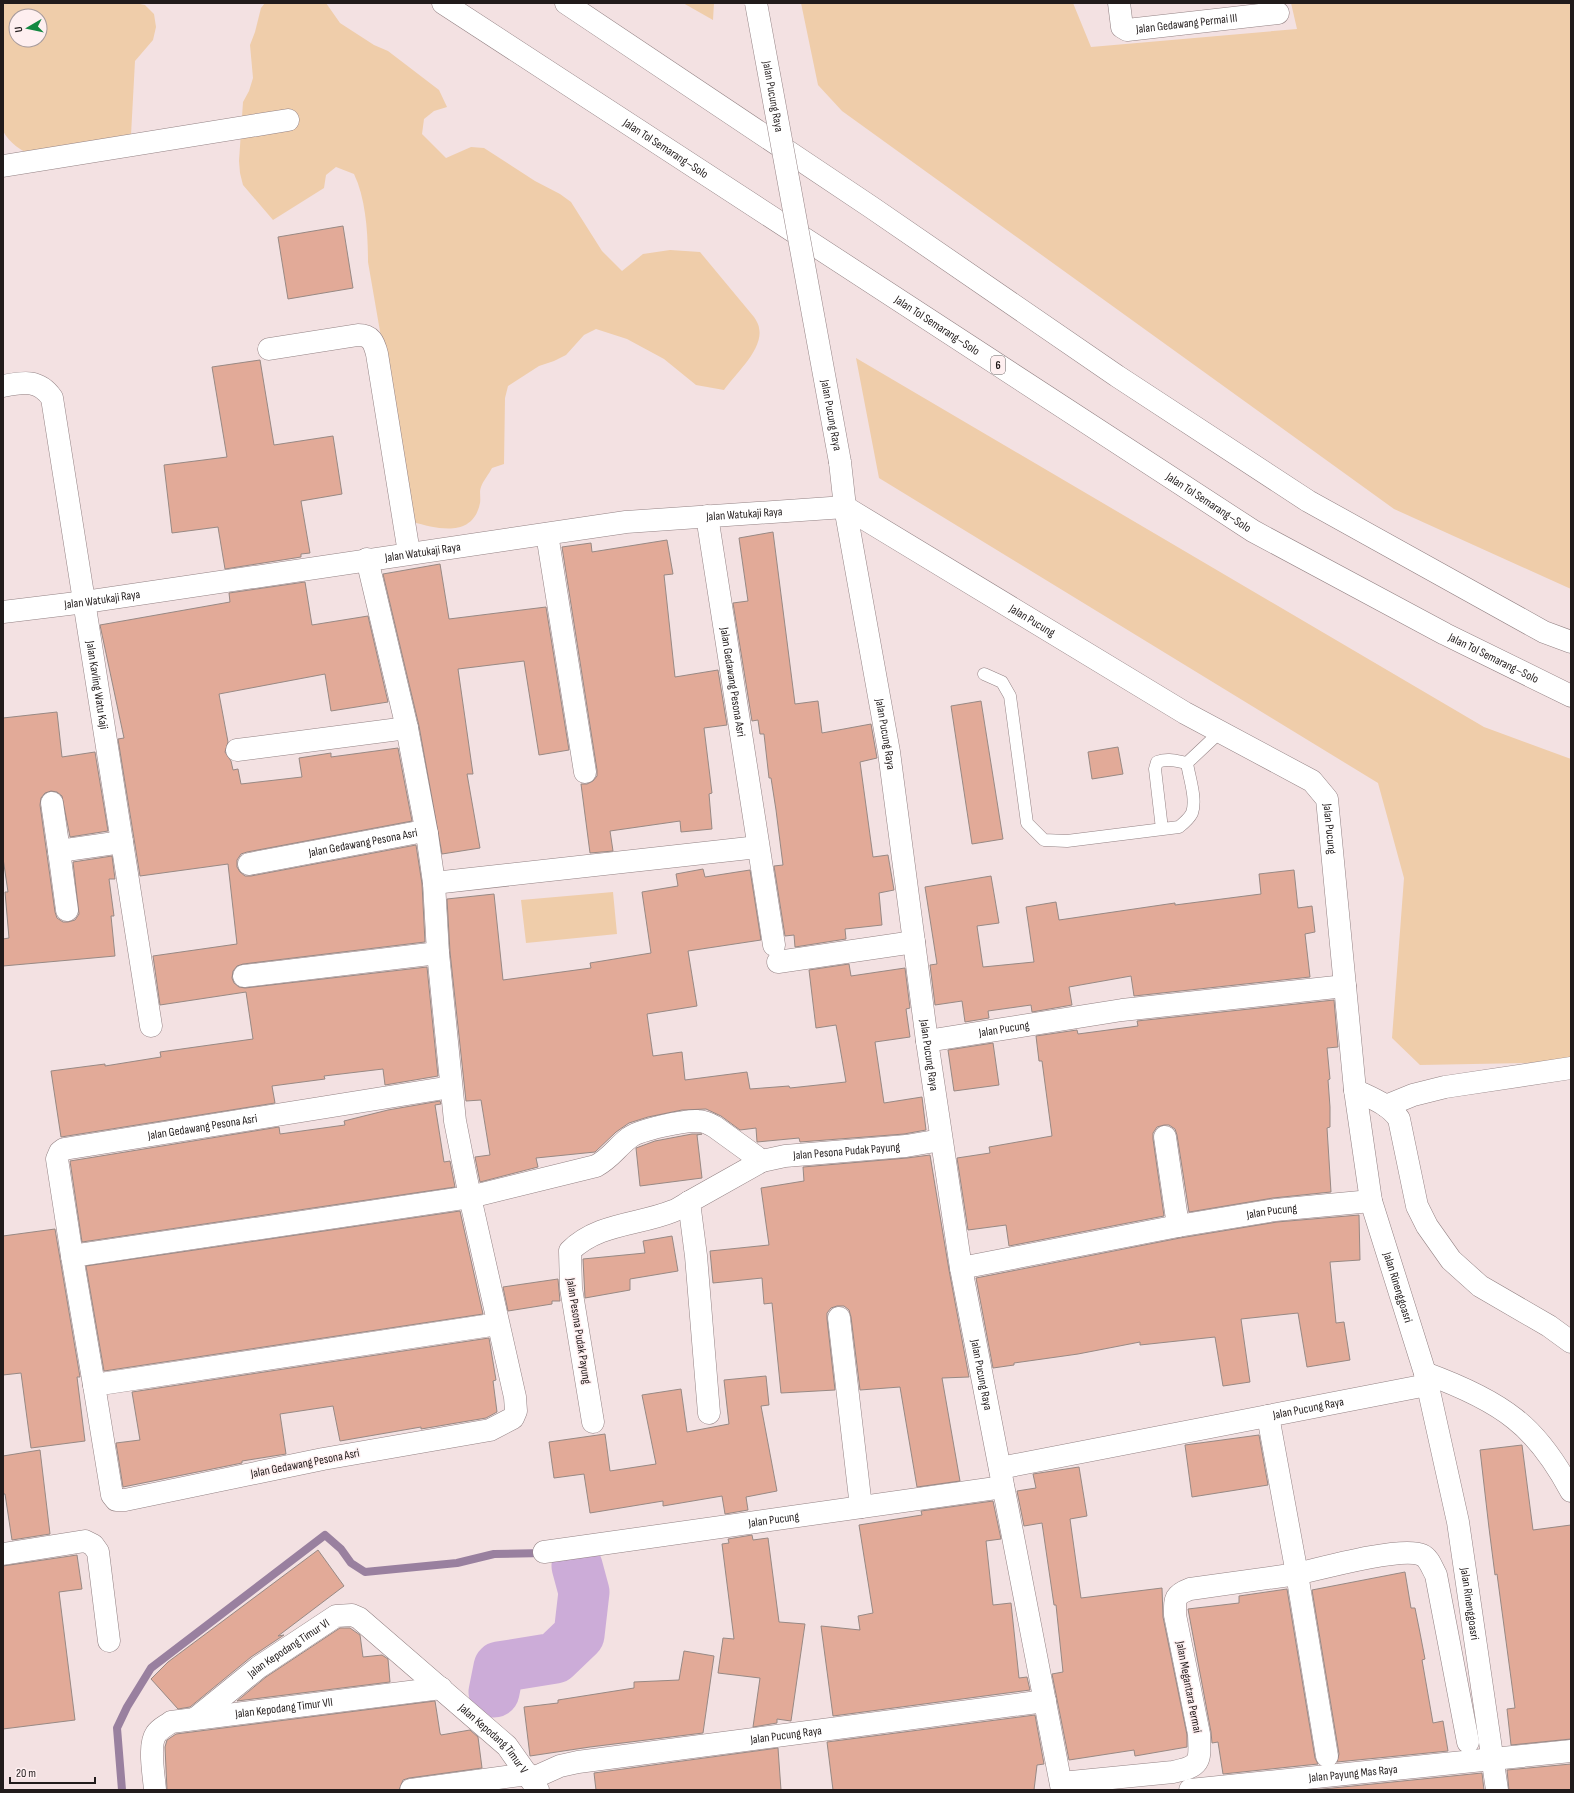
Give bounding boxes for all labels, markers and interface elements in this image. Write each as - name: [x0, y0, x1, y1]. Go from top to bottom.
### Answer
- north arrow: [8, 8, 48, 48]
- street label: Jalan Gedawang Permai III: [1134, 11, 1238, 37]
- text: U: [12, 25, 25, 33]
- street label: Jalan Pucung Raya: [759, 59, 787, 134]
- street label: Jalan Tol Semarang–Solo: [619, 115, 711, 182]
- street label: Jalan Tol Semarang–Solo: [891, 292, 982, 359]
- road number: 6: [991, 356, 1005, 374]
- street label: Jalan Pucung Raya: [817, 378, 845, 452]
- street label: Jalan Tol Semarang–Solo: [1162, 469, 1254, 536]
- street label: Jalan Watukaji Raya: [705, 504, 783, 525]
- street label: Jalan Watukaji Raya: [383, 539, 462, 566]
- street label: Jalan Watukaji Raya: [63, 587, 142, 613]
- street label: Jalan Pucung: [1006, 601, 1058, 641]
- street label: Jalan Gedawang Pesona Asri: [716, 625, 748, 738]
- street label: Jalan Tol Semarang–Solo: [1445, 629, 1541, 687]
- street label: Jalan Kavling Watu Kaji: [82, 639, 111, 730]
- street label: Jalan Pucung Raya: [871, 697, 898, 771]
- street label: Jalan Pucung: [1319, 802, 1339, 855]
- street label: Jalan Gedawang Pesona Asri: [306, 825, 419, 861]
- street label: Jalan Pucung Raya: [916, 1018, 941, 1092]
- street label: Jalan Pucung: [977, 1018, 1031, 1041]
- street label: Jalan Gedawang Pesona Asri: [146, 1111, 258, 1144]
- street label: Jalan Pesona Pudak Payung: [792, 1140, 901, 1163]
- street label: Jalan Pucung: [1244, 1201, 1298, 1223]
- street label: Jalan Rinenggoasri: [1379, 1249, 1416, 1325]
- street label: Jalan Pesona Pudak Payung: [563, 1276, 594, 1385]
- street label: Jalan Pucung Raya: [967, 1337, 995, 1412]
- street label: Jalan Pucung Raya: [1271, 1394, 1345, 1423]
- street label: Jalan Gedawang Pesona Asri: [248, 1446, 361, 1482]
- street label: Jalan Pucung: [747, 1509, 800, 1531]
- street label: Jalan Rinenggoasri: [1457, 1566, 1482, 1641]
- street label: Jalan Kepodang Timur VI: [244, 1615, 332, 1682]
- street label: Jalan Megantara Permai: [1172, 1639, 1205, 1734]
- street label: Jalan Kepodang Timur VII: [233, 1695, 334, 1722]
- street label: Jalan Kepodang Timur V: [455, 1700, 531, 1777]
- street label: Jalan Pucung Raya: [748, 1723, 823, 1748]
- scale bar: [10, 1759, 95, 1785]
- street label: Jalan Payung Mas Raya: [1307, 1762, 1399, 1786]
- text: 20 m: [16, 1766, 36, 1781]

